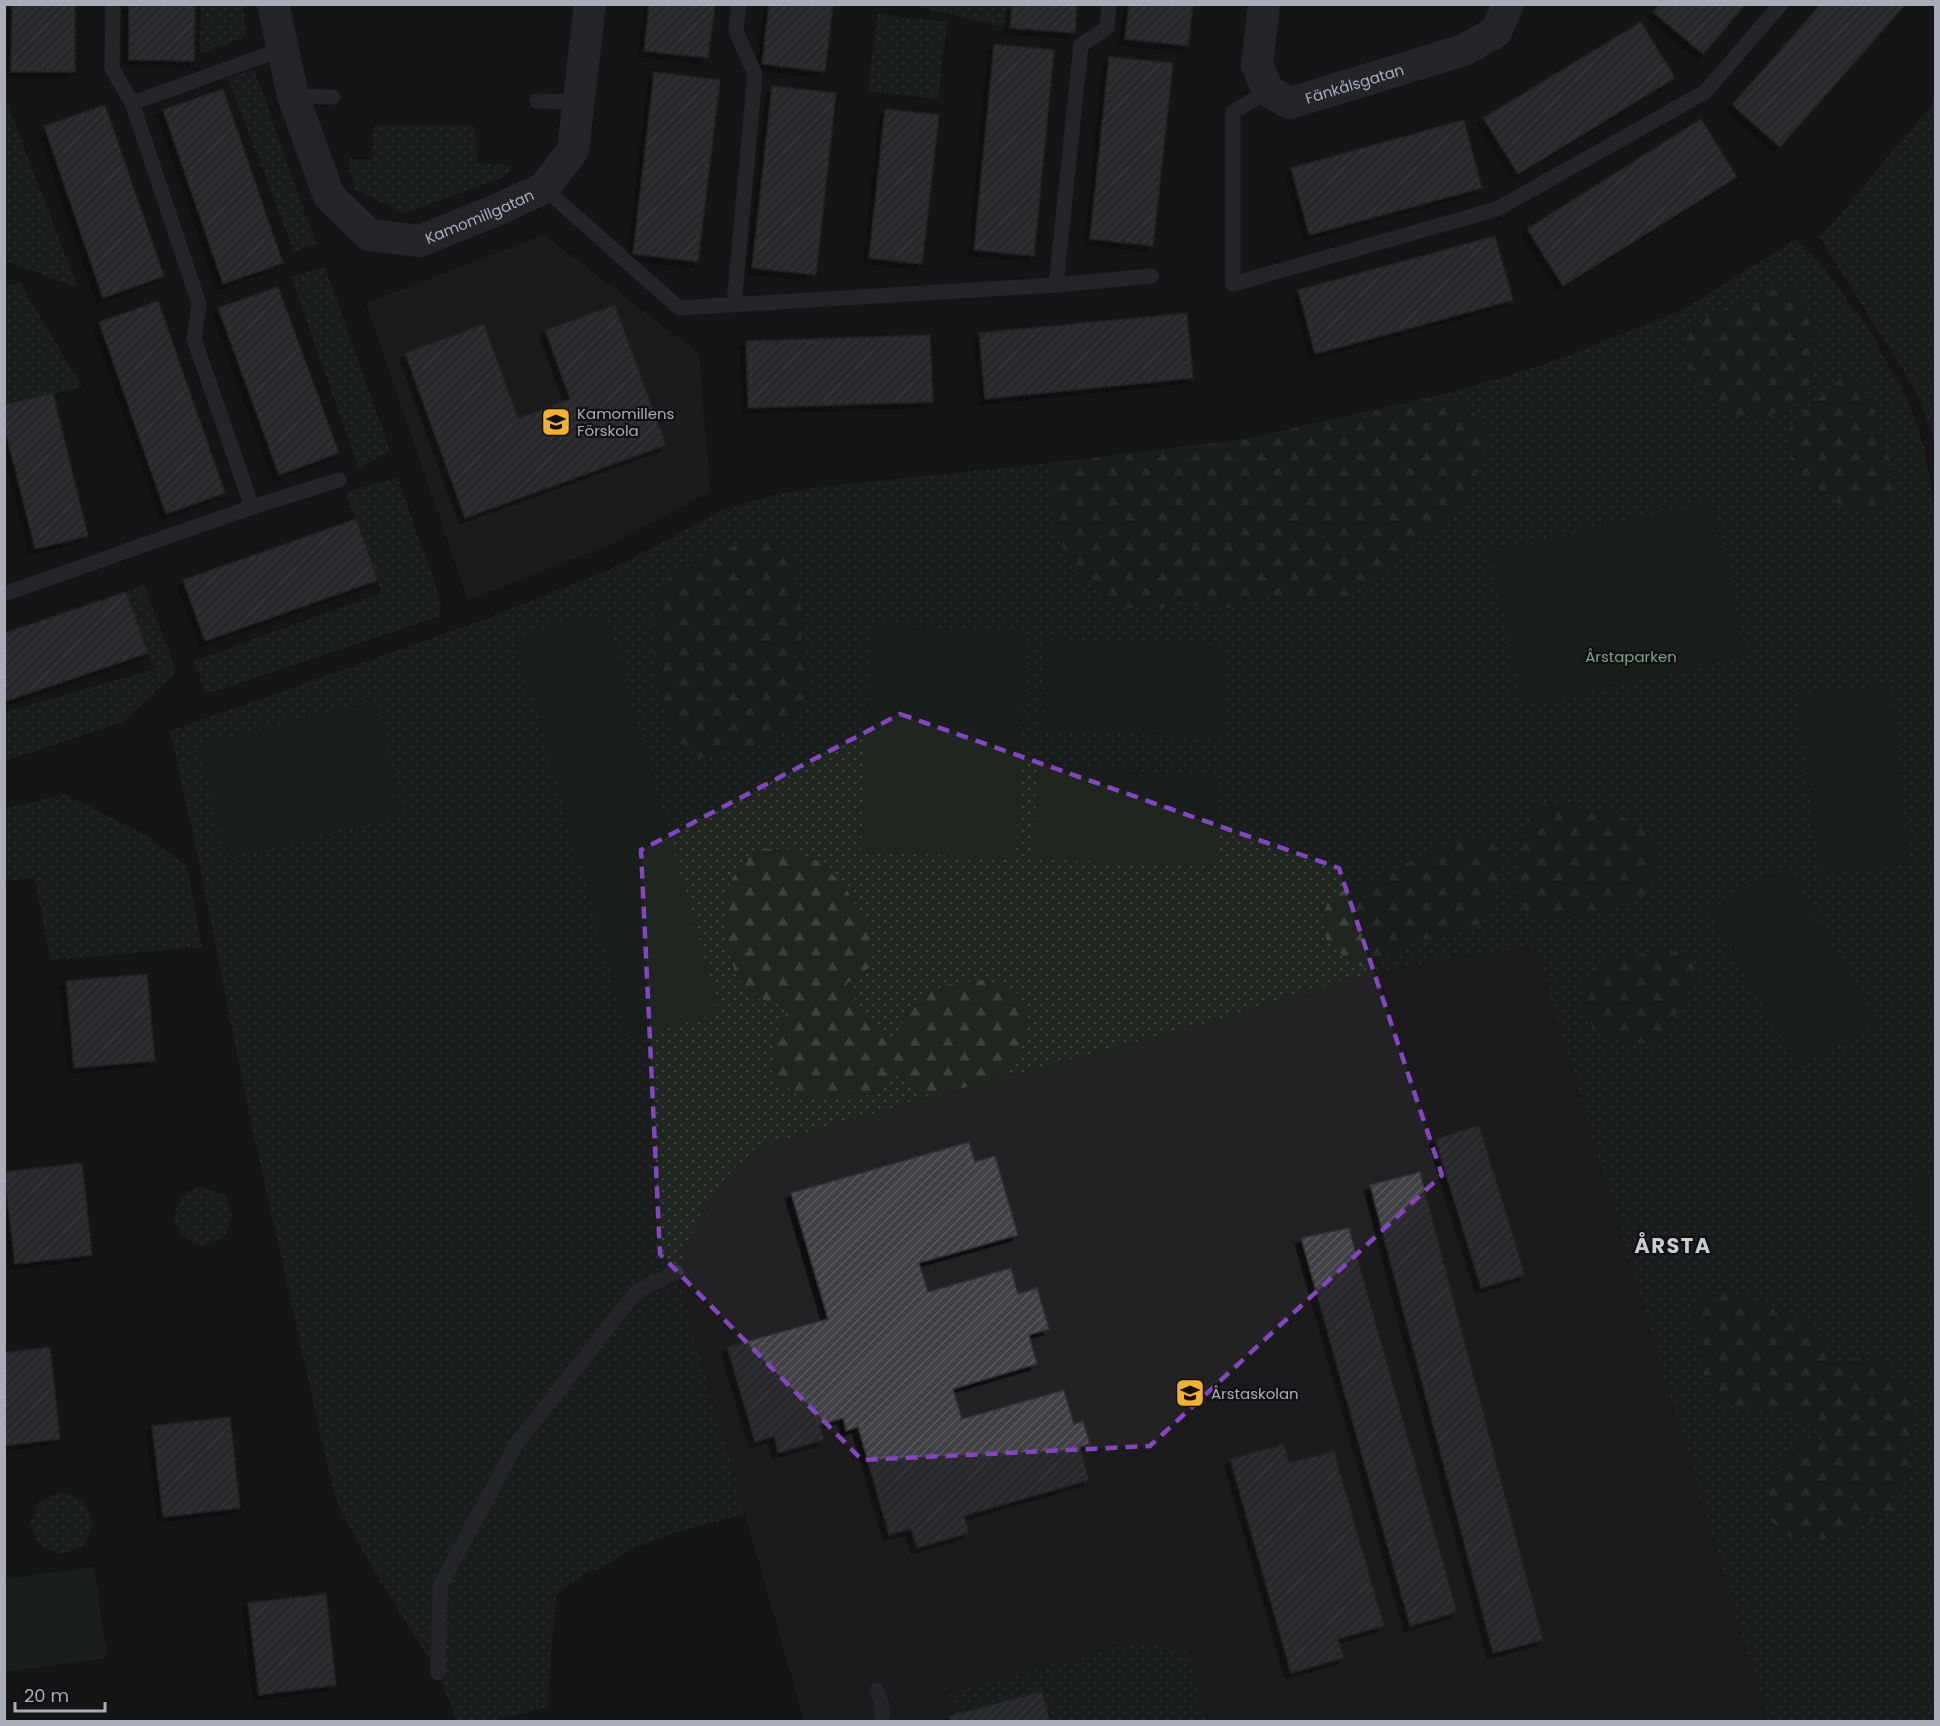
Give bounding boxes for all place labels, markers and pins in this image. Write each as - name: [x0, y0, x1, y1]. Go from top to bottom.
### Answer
- place label: Kamomillens Förskola: [577, 403, 675, 441]
- school or university icon: Kamomillens Förskola: [540, 406, 572, 438]
- school or university icon: Årstaskolan: [1174, 1377, 1206, 1409]
- place label: Årstaskolan: [1211, 1383, 1299, 1404]

